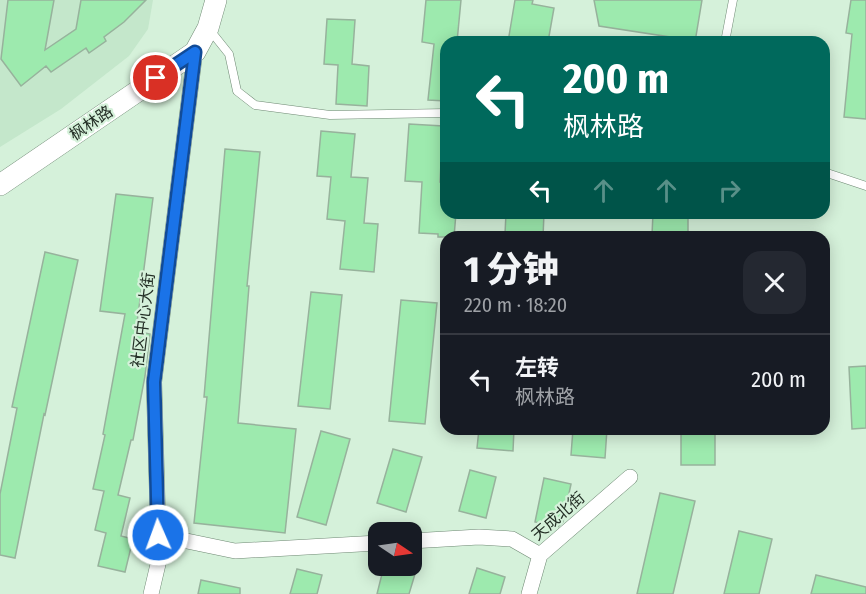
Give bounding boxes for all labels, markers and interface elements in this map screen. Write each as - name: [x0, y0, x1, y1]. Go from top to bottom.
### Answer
- pin: [130, 52, 181, 103]
- text: 200 m: [563, 54, 669, 104]
- icon: left: [464, 60, 542, 138]
- icon: arrive: [139, 61, 172, 94]
- street label: 枫林路: [66, 102, 116, 144]
- text: 枫林路: [563, 111, 644, 143]
- icon: left: [524, 174, 557, 207]
- icon: ahead: [587, 174, 620, 207]
- icon: ahead: [650, 174, 683, 207]
- icon: right: [713, 174, 746, 207]
- text: 1 分钟: [464, 248, 559, 292]
- button: close: [743, 251, 806, 314]
- street label: 社区中心大街: [128, 271, 158, 369]
- text: 220 m · 18:20: [464, 293, 567, 317]
- text: 左转: [515, 354, 559, 381]
- icon: left: [464, 363, 497, 396]
- text: 200 m: [751, 366, 806, 393]
- text: 枫林路: [515, 385, 575, 409]
- street label: 天成北街: [528, 488, 588, 544]
- position arrow: [126, 503, 190, 567]
- north arrow: [368, 522, 422, 576]
- map controls: [368, 522, 422, 576]

